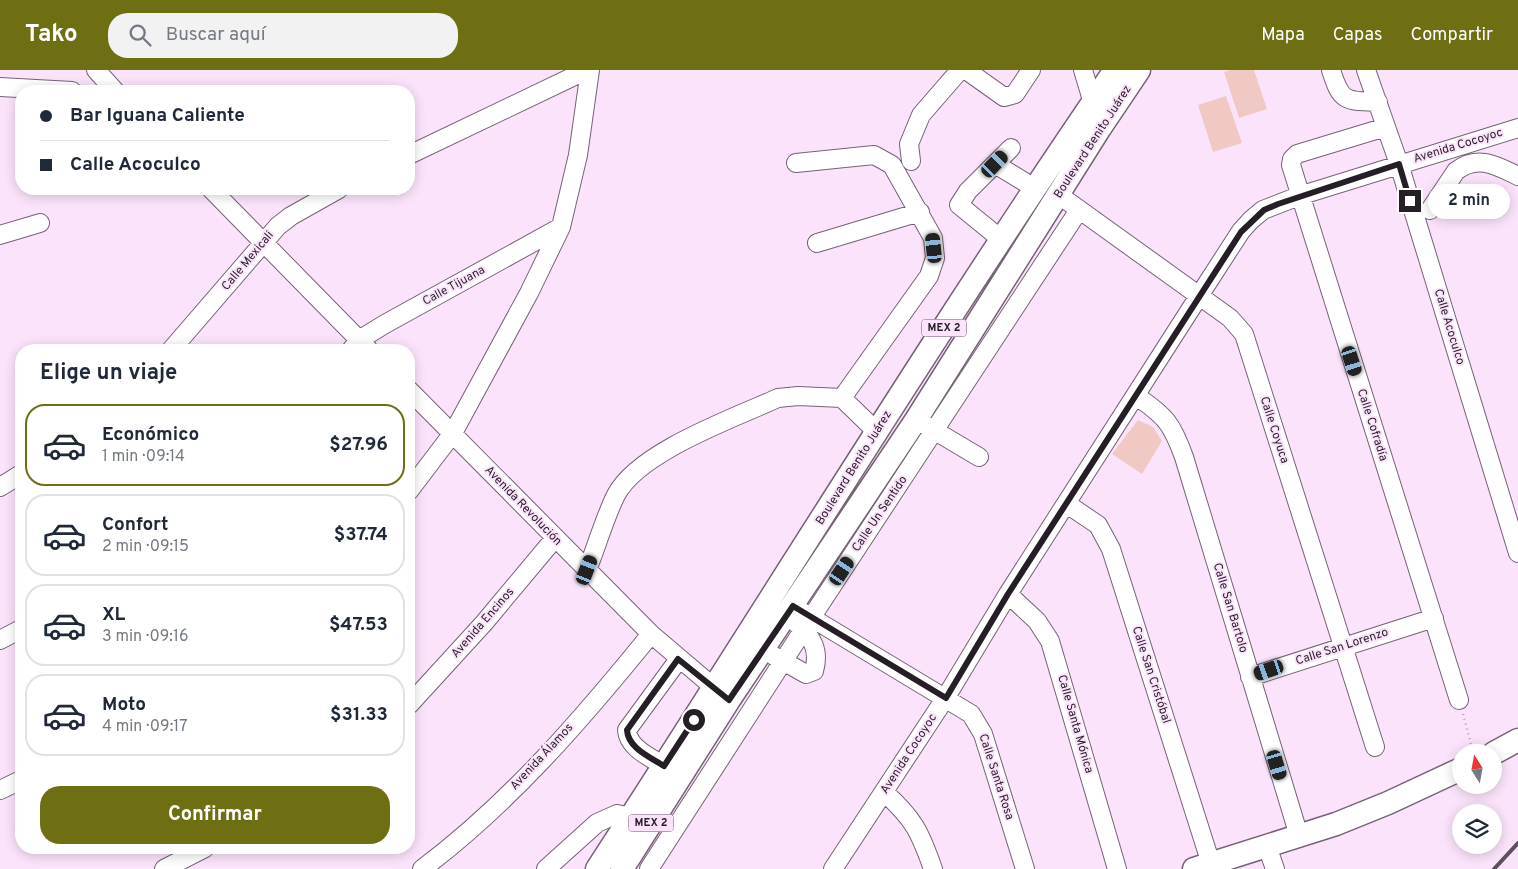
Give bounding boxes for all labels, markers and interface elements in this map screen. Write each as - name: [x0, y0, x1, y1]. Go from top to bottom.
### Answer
- search box: [108, 13, 458, 58]
- text: Tako: [25, 20, 78, 50]
- icon: search: [126, 21, 154, 49]
- text: Buscar aquí: [166, 23, 266, 47]
- text: Mapa: [1261, 24, 1305, 47]
- text: Capas: [1333, 24, 1382, 47]
- text: Compartir: [1410, 24, 1493, 47]
- street label: Boulevard Benito Juárez: [1050, 82, 1136, 202]
- text: Bar Iguana Caliente: [70, 104, 245, 128]
- street label: Avenida Cocoyoc: [1411, 125, 1505, 167]
- car: [979, 148, 1010, 180]
- text: Calle Acoculco: [70, 153, 201, 177]
- callout: 2 min: [1428, 184, 1510, 218]
- route end: [1399, 190, 1421, 212]
- text: 2 min: [1448, 191, 1490, 211]
- street label: Calle Mexicali: [218, 228, 278, 294]
- car: [924, 232, 943, 264]
- street label: Calle Tijuana: [420, 262, 488, 310]
- street label: Calle Acoculco: [1430, 287, 1468, 367]
- road number: MEX 2: [922, 320, 966, 336]
- car: [1340, 344, 1363, 378]
- text: Elige un viaje: [40, 360, 177, 387]
- street label: Calle Cofradía: [1353, 387, 1391, 463]
- street label: Calle Coyuca: [1256, 395, 1292, 465]
- street label: Boulevard Benito Juárez: [812, 408, 896, 528]
- icon: car: [42, 423, 87, 468]
- text: Económico: [102, 423, 199, 447]
- text: $27.96: [329, 433, 388, 457]
- text: 1 min · 09:14: [102, 447, 185, 467]
- street label: Avenida Revolución: [481, 463, 565, 549]
- street label: Calle Un Sentido: [849, 473, 912, 555]
- icon: car: [42, 513, 87, 558]
- text: Confort: [102, 513, 168, 537]
- text: $37.74: [334, 523, 388, 547]
- text: 2 min · 09:15: [102, 537, 189, 557]
- car: [574, 553, 599, 587]
- car: [827, 554, 856, 588]
- street label: Calle San Bartolo: [1209, 561, 1251, 655]
- street label: Avenida Encinos: [448, 584, 518, 662]
- icon: car: [42, 603, 87, 648]
- text: XL: [102, 603, 125, 627]
- text: $47.53: [329, 613, 388, 637]
- street label: Calle San Cristóbal: [1128, 624, 1174, 726]
- street label: Calle San Lorenzo: [1294, 624, 1391, 670]
- text: 3 min · 09:16: [102, 627, 188, 647]
- car: [1252, 658, 1285, 682]
- street label: Calle Santa Mónica: [1053, 673, 1097, 775]
- icon: car: [42, 693, 87, 738]
- text: Moto: [102, 693, 146, 717]
- text: $31.33: [330, 703, 388, 727]
- route start: [683, 709, 705, 731]
- street label: Avenida Cocoyoc: [877, 711, 941, 797]
- text: 4 min · 09:17: [102, 717, 188, 737]
- street label: Avenida Álamos: [507, 720, 577, 794]
- street label: Calle Santa Rosa: [975, 732, 1017, 822]
- north arrow: [1452, 744, 1502, 794]
- map controls: [1452, 744, 1502, 854]
- car: [1265, 748, 1288, 782]
- button: Confirmar: [40, 786, 390, 844]
- button: layers: [1452, 804, 1502, 854]
- road number: MEX 2: [628, 814, 674, 831]

